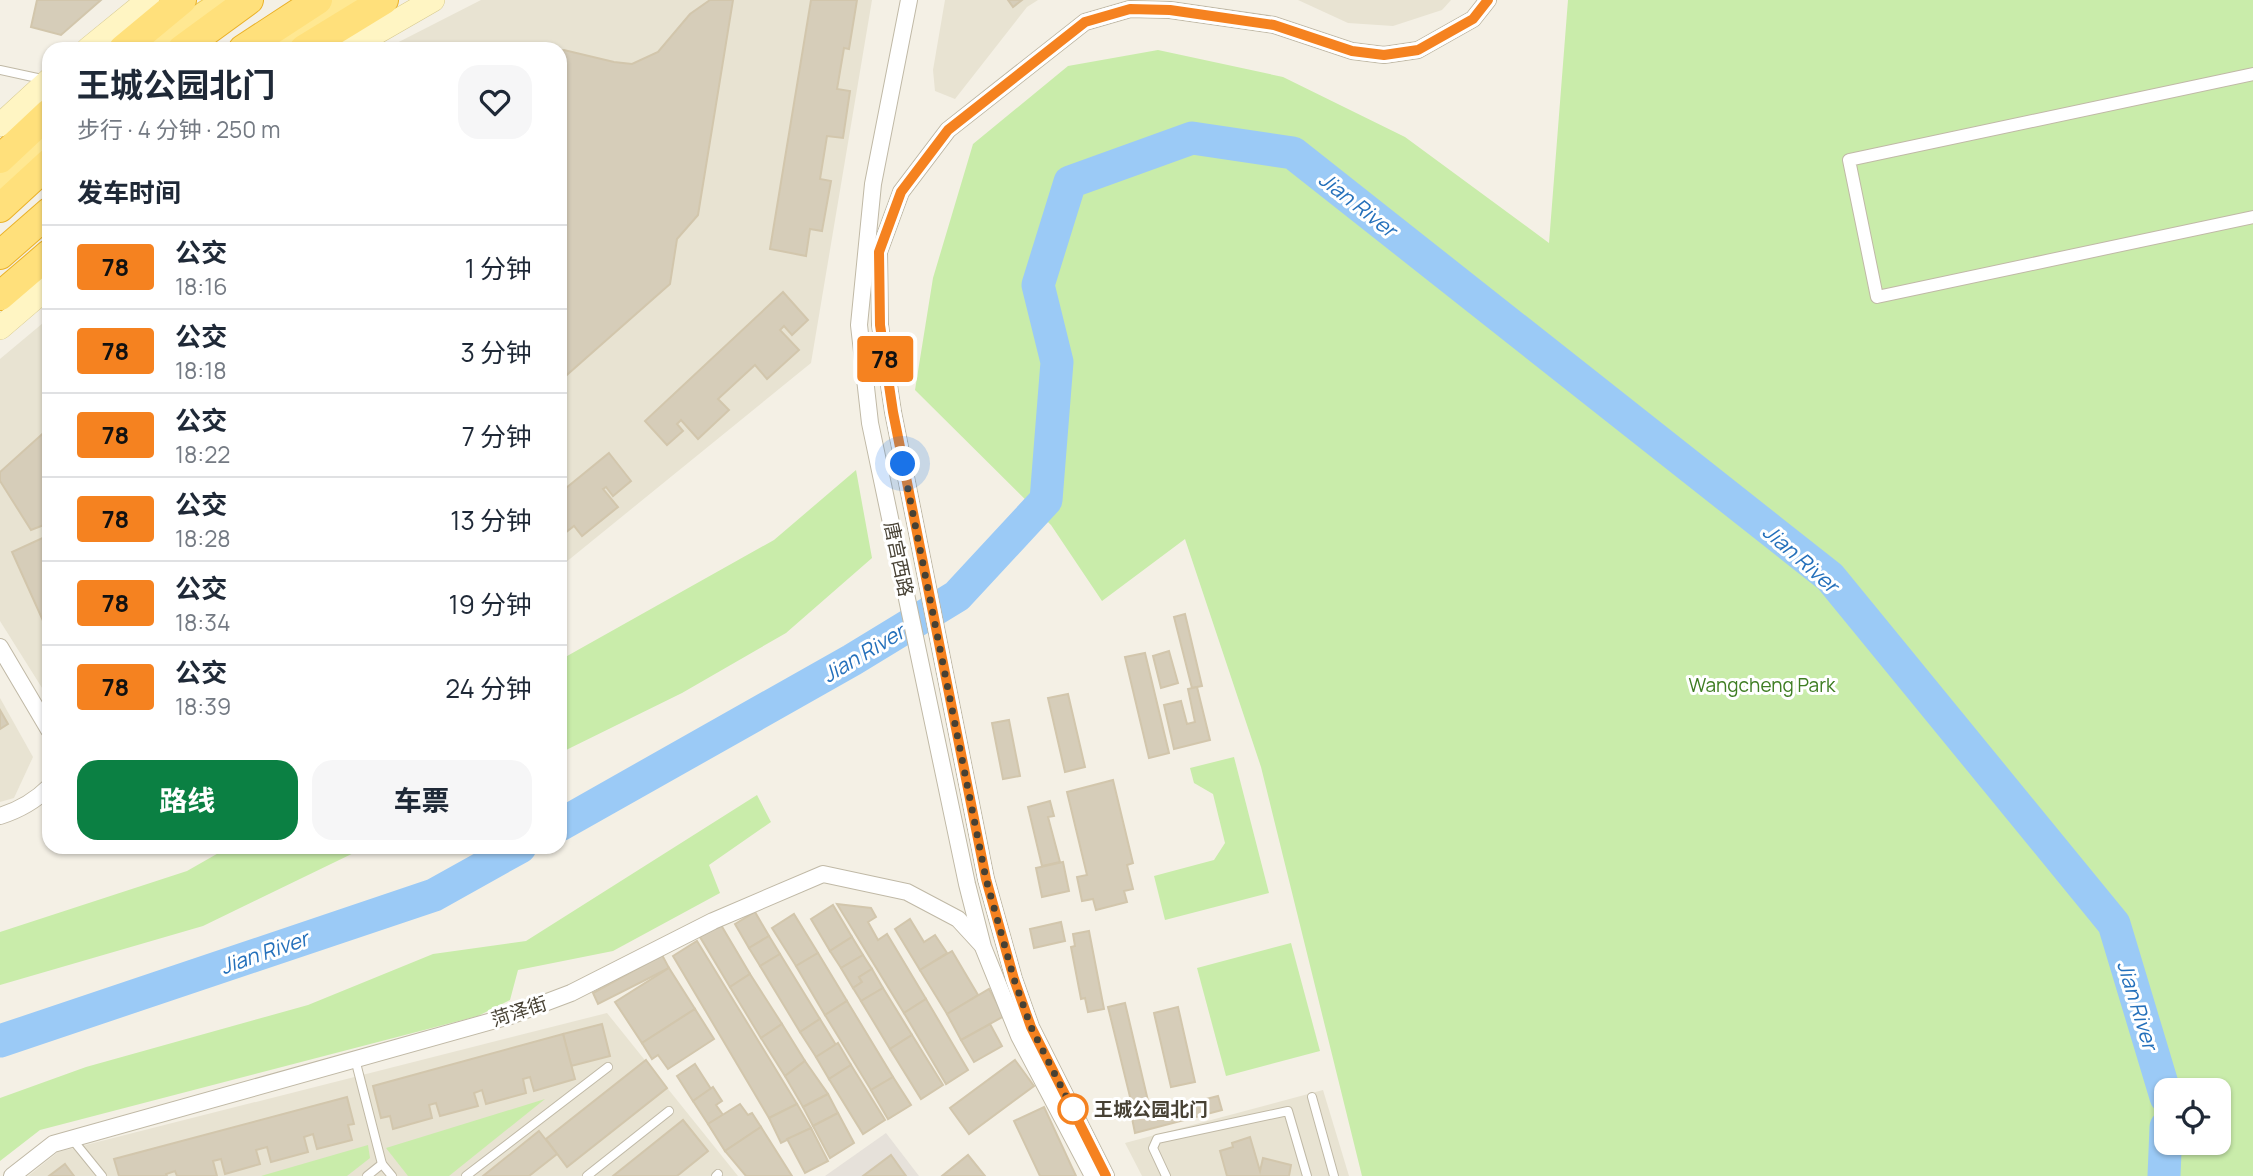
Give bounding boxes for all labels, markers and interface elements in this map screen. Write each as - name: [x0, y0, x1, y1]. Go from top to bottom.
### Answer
- text: 王城公园北门: [77, 62, 275, 107]
- button: heart: [458, 65, 532, 139]
- text: 步行 · 4 分钟 · 250 m: [77, 113, 281, 145]
- water label: Jian River: [1313, 165, 1404, 245]
- text: 发车时间: [77, 174, 181, 210]
- text: 公交: [175, 234, 227, 270]
- text: 78: [102, 250, 129, 283]
- text: 1 分钟: [465, 250, 532, 286]
- text: 18:16: [175, 270, 227, 302]
- text: 公交: [175, 318, 227, 354]
- text: 78: [102, 334, 129, 367]
- text: 3 分钟: [460, 334, 532, 370]
- line badge: 78: [854, 336, 917, 382]
- text: 78: [871, 342, 899, 375]
- text: 18:18: [175, 354, 227, 386]
- text: 公交: [175, 402, 227, 438]
- text: 78: [102, 418, 129, 451]
- text: 7 分钟: [462, 418, 532, 454]
- text: 18:22: [175, 438, 230, 470]
- your location: [885, 446, 920, 481]
- text: 公交: [175, 486, 227, 522]
- text: 78: [102, 502, 129, 535]
- text: 13 分钟: [450, 502, 532, 538]
- water label: Jian River: [1757, 518, 1846, 600]
- street label: 唐宫西路: [878, 519, 920, 599]
- text: 18:28: [175, 522, 231, 554]
- text: 公交: [175, 570, 227, 606]
- text: 78: [102, 586, 129, 619]
- text: 19 分钟: [449, 586, 532, 622]
- text: 18:34: [175, 606, 230, 638]
- water label: Jian River: [817, 616, 911, 688]
- text: 公交: [175, 654, 227, 690]
- text: 78: [102, 670, 129, 703]
- text: 24 分钟: [445, 670, 532, 706]
- park label: Wangcheng Park: [1689, 672, 1836, 698]
- text: 18:39: [175, 690, 231, 722]
- button: 路线: [77, 760, 298, 840]
- button: 车票: [312, 760, 532, 840]
- water label: Jian River: [216, 923, 314, 980]
- water label: Jian River: [2111, 957, 2165, 1055]
- street label: 菏泽街: [488, 990, 550, 1032]
- map controls: [2154, 1078, 2231, 1155]
- button: locate: [2154, 1078, 2231, 1155]
- marker: 王城公园北门: [1058, 1094, 1088, 1124]
- place label: 王城公园北门: [1094, 1096, 1208, 1122]

